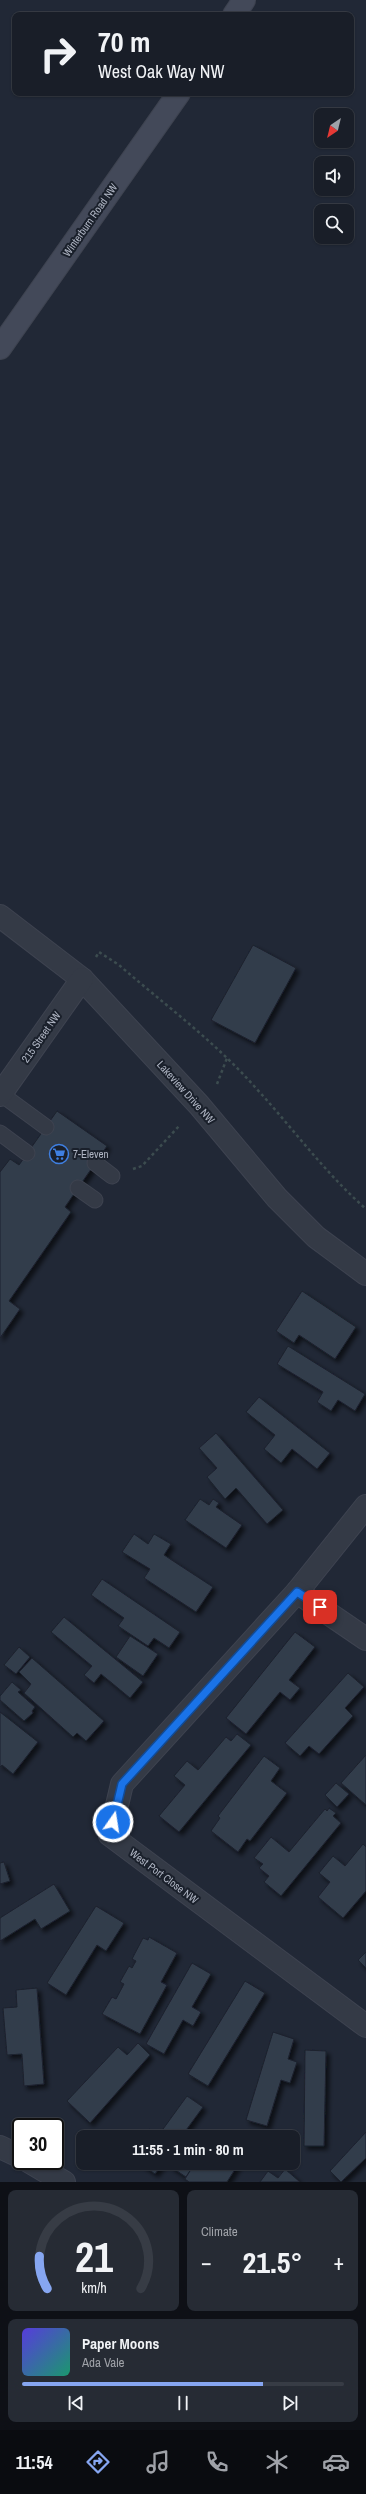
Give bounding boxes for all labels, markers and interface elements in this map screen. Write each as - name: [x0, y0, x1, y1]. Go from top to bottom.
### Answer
- text: 70 m: [98, 23, 150, 61]
- icon: right: [32, 28, 84, 80]
- text: West Oak Way NW: [98, 59, 224, 84]
- north arrow: [314, 108, 354, 148]
- map controls: [314, 108, 354, 244]
- button: sound: [314, 156, 354, 196]
- street label: Winterburn Road NW: [60, 180, 121, 259]
- button: search: [314, 204, 354, 244]
- street label: 215 Street NW: [18, 1008, 64, 1065]
- street label: Lakeview Drive NW: [154, 1058, 218, 1127]
- supermarket icon: 7-Eleven: [48, 1143, 70, 1165]
- place label: 7-Eleven: [73, 1147, 109, 1161]
- pin: [303, 1590, 337, 1624]
- icon: arrive: [309, 1596, 331, 1618]
- position arrow: [92, 1801, 134, 1843]
- street label: West Port Close NW: [127, 1846, 202, 1907]
- speed limit sign: 30: [12, 2118, 64, 2170]
- text: 11:55 · 1 min · 80 m: [132, 2139, 244, 2160]
- text: Climate: [201, 2223, 238, 2240]
- text: 21: [75, 2228, 112, 2284]
- text: 21.5°: [243, 2242, 302, 2282]
- text: −: [201, 2247, 212, 2277]
- text: +: [333, 2247, 344, 2277]
- text: km/h: [81, 2277, 106, 2296]
- text: Paper Moons: [82, 2333, 159, 2354]
- text: Ada Vale: [82, 2354, 124, 2371]
- icon: previous: [65, 2392, 87, 2414]
- icon: pause: [172, 2392, 194, 2414]
- icon: next: [279, 2392, 301, 2414]
- icon: directions: [84, 2448, 112, 2476]
- icon: music: [144, 2448, 172, 2476]
- icon: phone: [203, 2448, 231, 2476]
- icon: climate: [263, 2448, 291, 2476]
- icon: car: [322, 2448, 350, 2476]
- text: 11:54: [16, 2450, 53, 2475]

